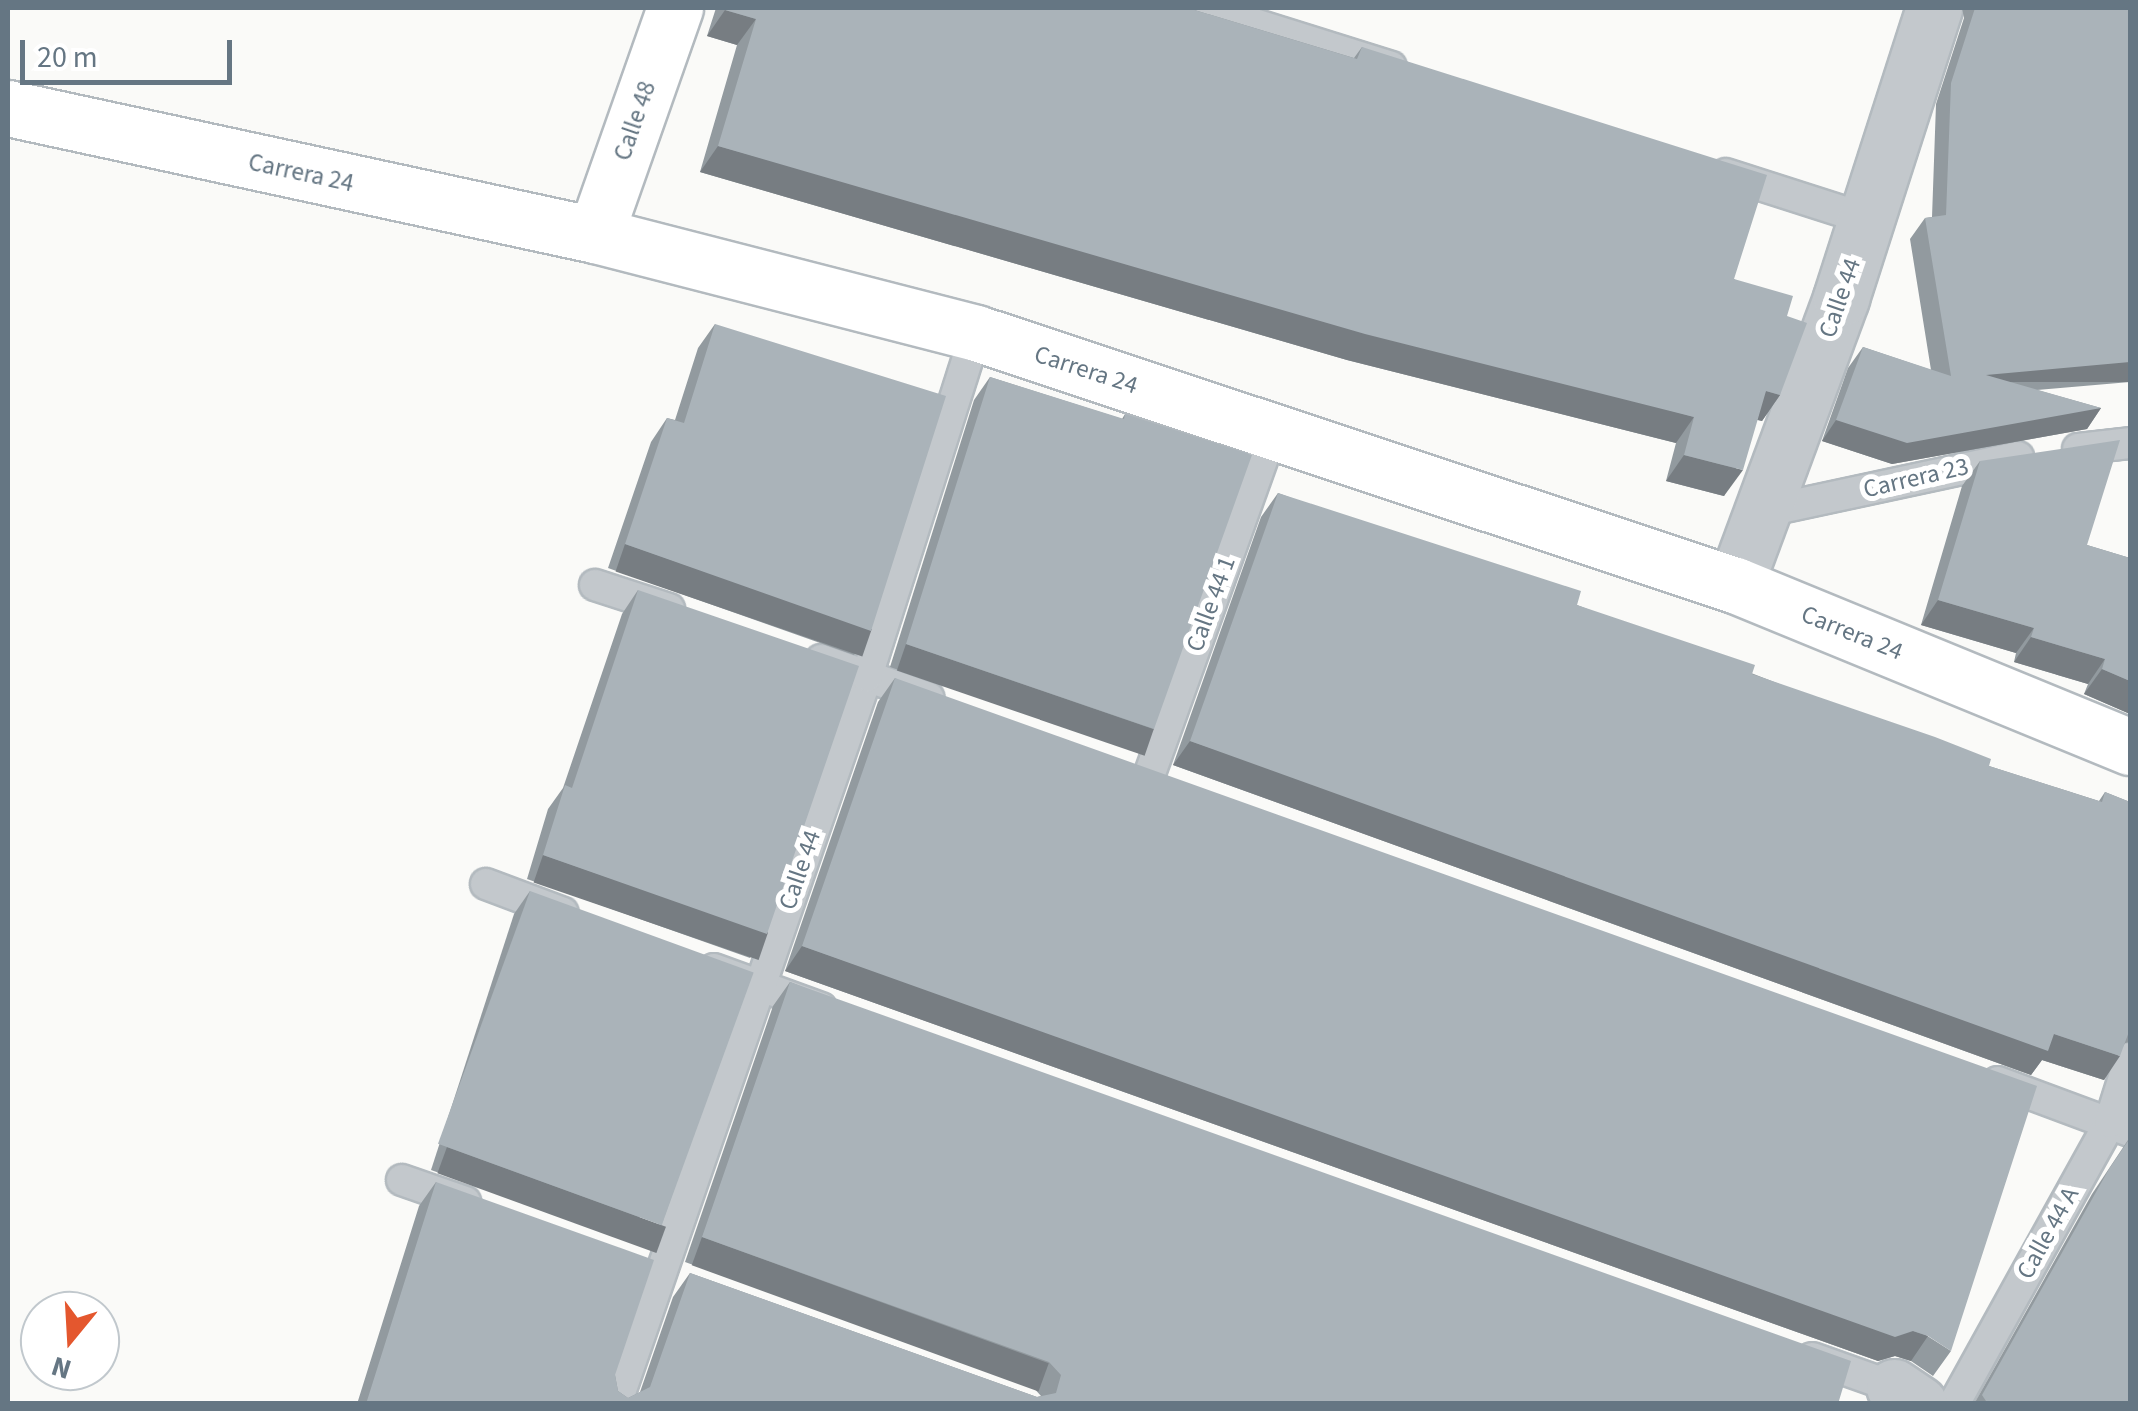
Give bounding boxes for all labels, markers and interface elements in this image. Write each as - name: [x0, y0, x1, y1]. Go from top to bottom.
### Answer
- scale bar: [25, 20, 238, 82]
- text: 20 m: [37, 36, 98, 79]
- street label: Calle 48: [607, 77, 663, 165]
- street label: Carrera 24: [246, 147, 356, 199]
- street label: Calle 44: [1812, 254, 1868, 342]
- street label: Carrera 24: [1031, 339, 1141, 401]
- street label: Carrera 23: [1861, 451, 1971, 505]
- street label: Calle 44 1: [1180, 552, 1242, 656]
- street label: Carrera 24: [1797, 599, 1907, 667]
- street label: Calle 44: [772, 826, 828, 914]
- street label: Calle 44 A: [2011, 1182, 2085, 1284]
- north arrow: [20, 1291, 120, 1391]
- text: N: [46, 1346, 76, 1390]

